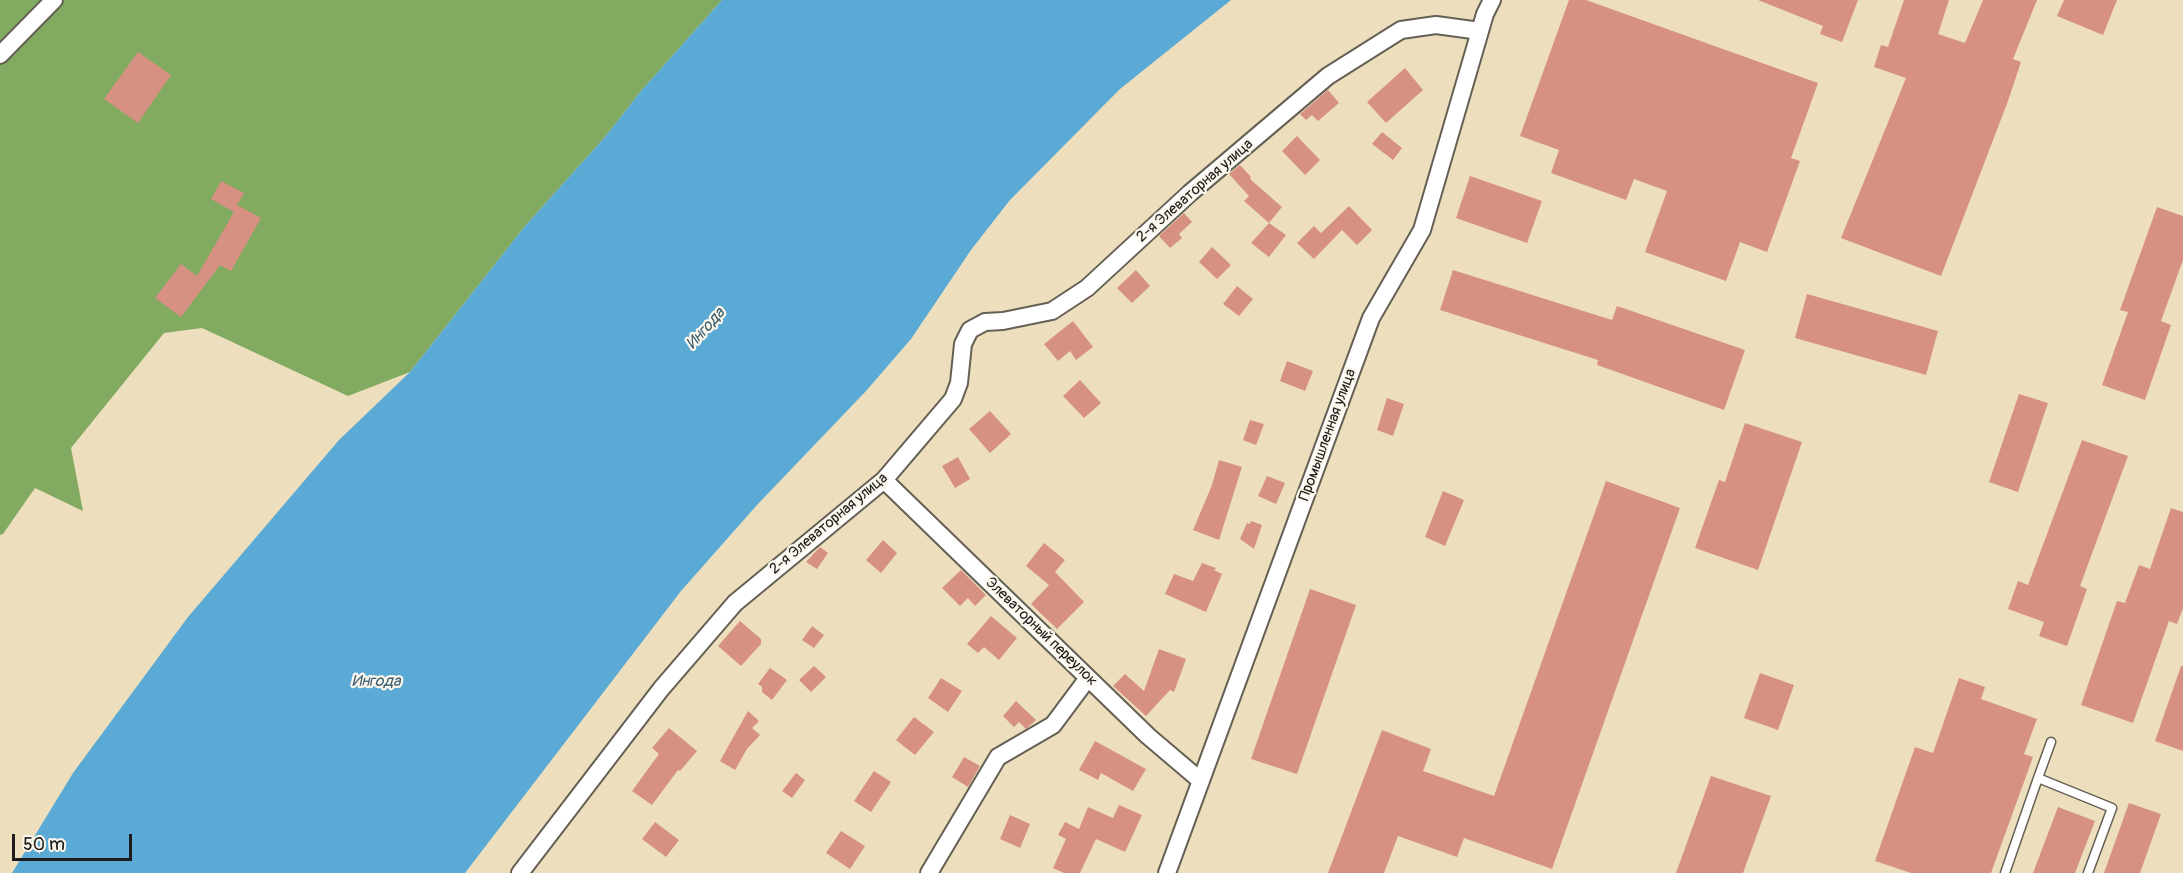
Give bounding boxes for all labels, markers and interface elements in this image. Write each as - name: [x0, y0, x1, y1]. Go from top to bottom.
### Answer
- street label: 2-я Элеваторная улица: [1133, 136, 1257, 246]
- water label: Ингода: [683, 304, 729, 354]
- street label: Промышленная улица: [1296, 367, 1360, 503]
- street label: 2-я Элеваторная улица: [766, 469, 892, 579]
- street label: Элеваторный переулок: [981, 574, 1101, 690]
- water label: Ингода: [352, 672, 400, 692]
- scale bar: [15, 822, 135, 860]
- text: 50 m: [23, 833, 65, 856]

